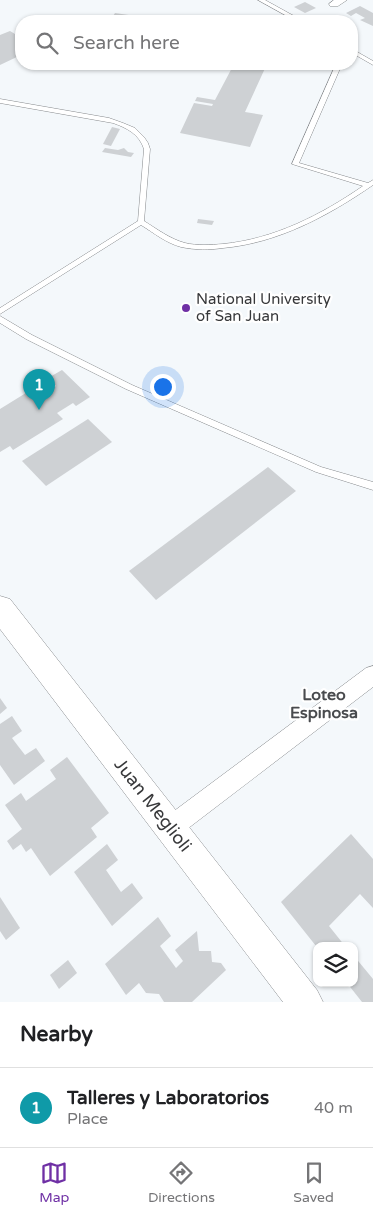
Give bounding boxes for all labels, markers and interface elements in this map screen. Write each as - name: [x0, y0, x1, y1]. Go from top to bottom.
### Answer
- search box: [15, 15, 358, 70]
- icon: search: [33, 29, 61, 57]
- text: Search here: [73, 32, 180, 54]
- place label: National University of San Juan: [196, 290, 331, 325]
- marker: National University of San Juan: [180, 302, 192, 314]
- pin: 1: [23, 369, 55, 410]
- your location: [150, 374, 176, 400]
- district label: Loteo Espinosa: [290, 685, 358, 723]
- street label: Juan Meglioli: [110, 754, 196, 856]
- map controls: [313, 942, 358, 987]
- button: layers: [313, 942, 358, 987]
- text: Nearby: [20, 1022, 93, 1047]
- text: Talleres y Laboratorios: [67, 1087, 269, 1109]
- text: 1: [31, 1098, 41, 1118]
- text: 40 m: [314, 1098, 353, 1118]
- text: Place: [67, 1109, 108, 1129]
- tab: Map: [39, 1159, 69, 1206]
- tab: Directions: [148, 1159, 215, 1206]
- tab: Saved: [293, 1159, 334, 1206]

